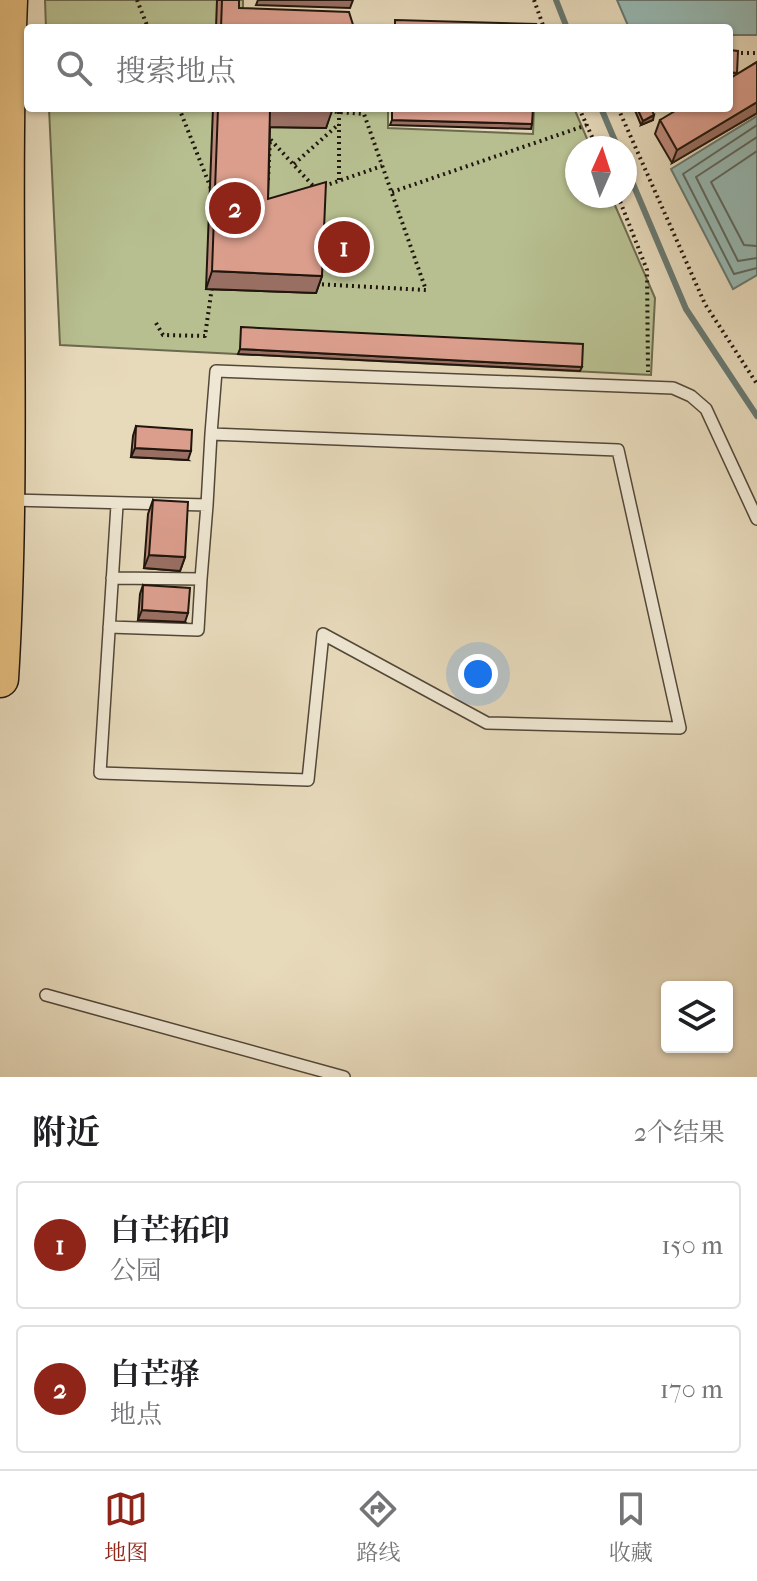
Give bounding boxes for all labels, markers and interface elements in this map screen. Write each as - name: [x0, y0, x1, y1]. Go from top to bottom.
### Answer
- search box: [24, 24, 733, 112]
- icon: search: [52, 46, 96, 90]
- text: 搜索地点: [116, 54, 236, 89]
- north arrow: [565, 136, 637, 208]
- pin: 2: [209, 178, 261, 238]
- pin: 1: [318, 217, 370, 277]
- your location: [458, 654, 498, 694]
- map controls: [661, 981, 733, 1053]
- button: layers: [661, 981, 733, 1053]
- text: 附近: [32, 1113, 100, 1153]
- text: 2个结果: [634, 1117, 725, 1148]
- text: 白芒拓印: [110, 1213, 230, 1248]
- text: 1: [55, 1230, 65, 1261]
- text: 150 m: [661, 1230, 723, 1261]
- text: 公园: [110, 1255, 162, 1286]
- text: 白芒驿: [110, 1357, 200, 1392]
- text: 2: [53, 1374, 67, 1405]
- text: 170 m: [660, 1374, 723, 1405]
- text: 地点: [110, 1399, 162, 1430]
- tab: 地图: [104, 1487, 148, 1566]
- tab: 路线: [356, 1487, 401, 1566]
- tab: 收藏: [609, 1487, 653, 1566]

